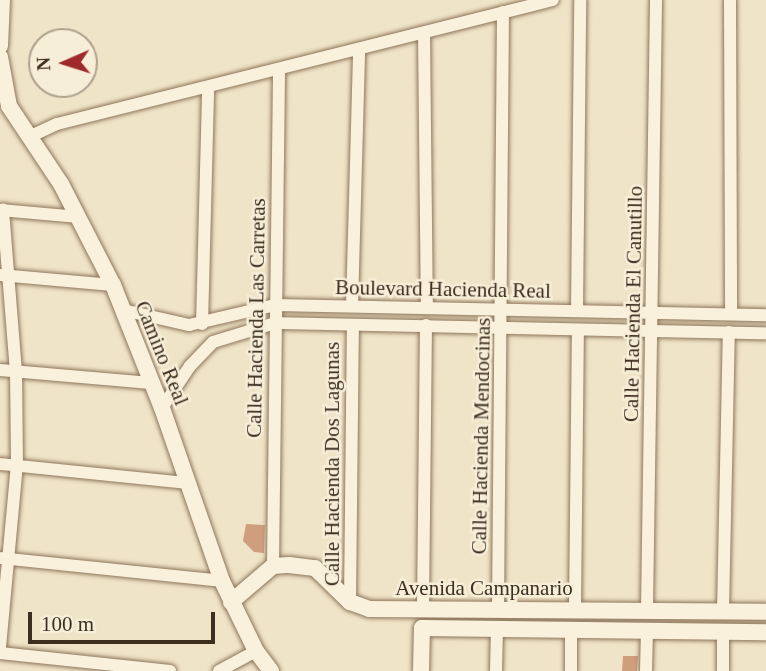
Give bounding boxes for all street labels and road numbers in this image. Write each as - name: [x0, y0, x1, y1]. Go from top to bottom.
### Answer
- street label: Calle Hacienda El Canutillo: [618, 186, 648, 422]
- street label: Calle Hacienda Las Carretas: [241, 198, 271, 438]
- street label: Boulevard Hacienda Real: [335, 275, 551, 303]
- street label: Camino Real: [130, 297, 194, 409]
- street label: Calle Hacienda Mendocinas: [466, 317, 496, 555]
- street label: Calle Hacienda Dos Lagunas: [319, 342, 345, 586]
- street label: Avenida Campanario: [395, 575, 573, 601]

